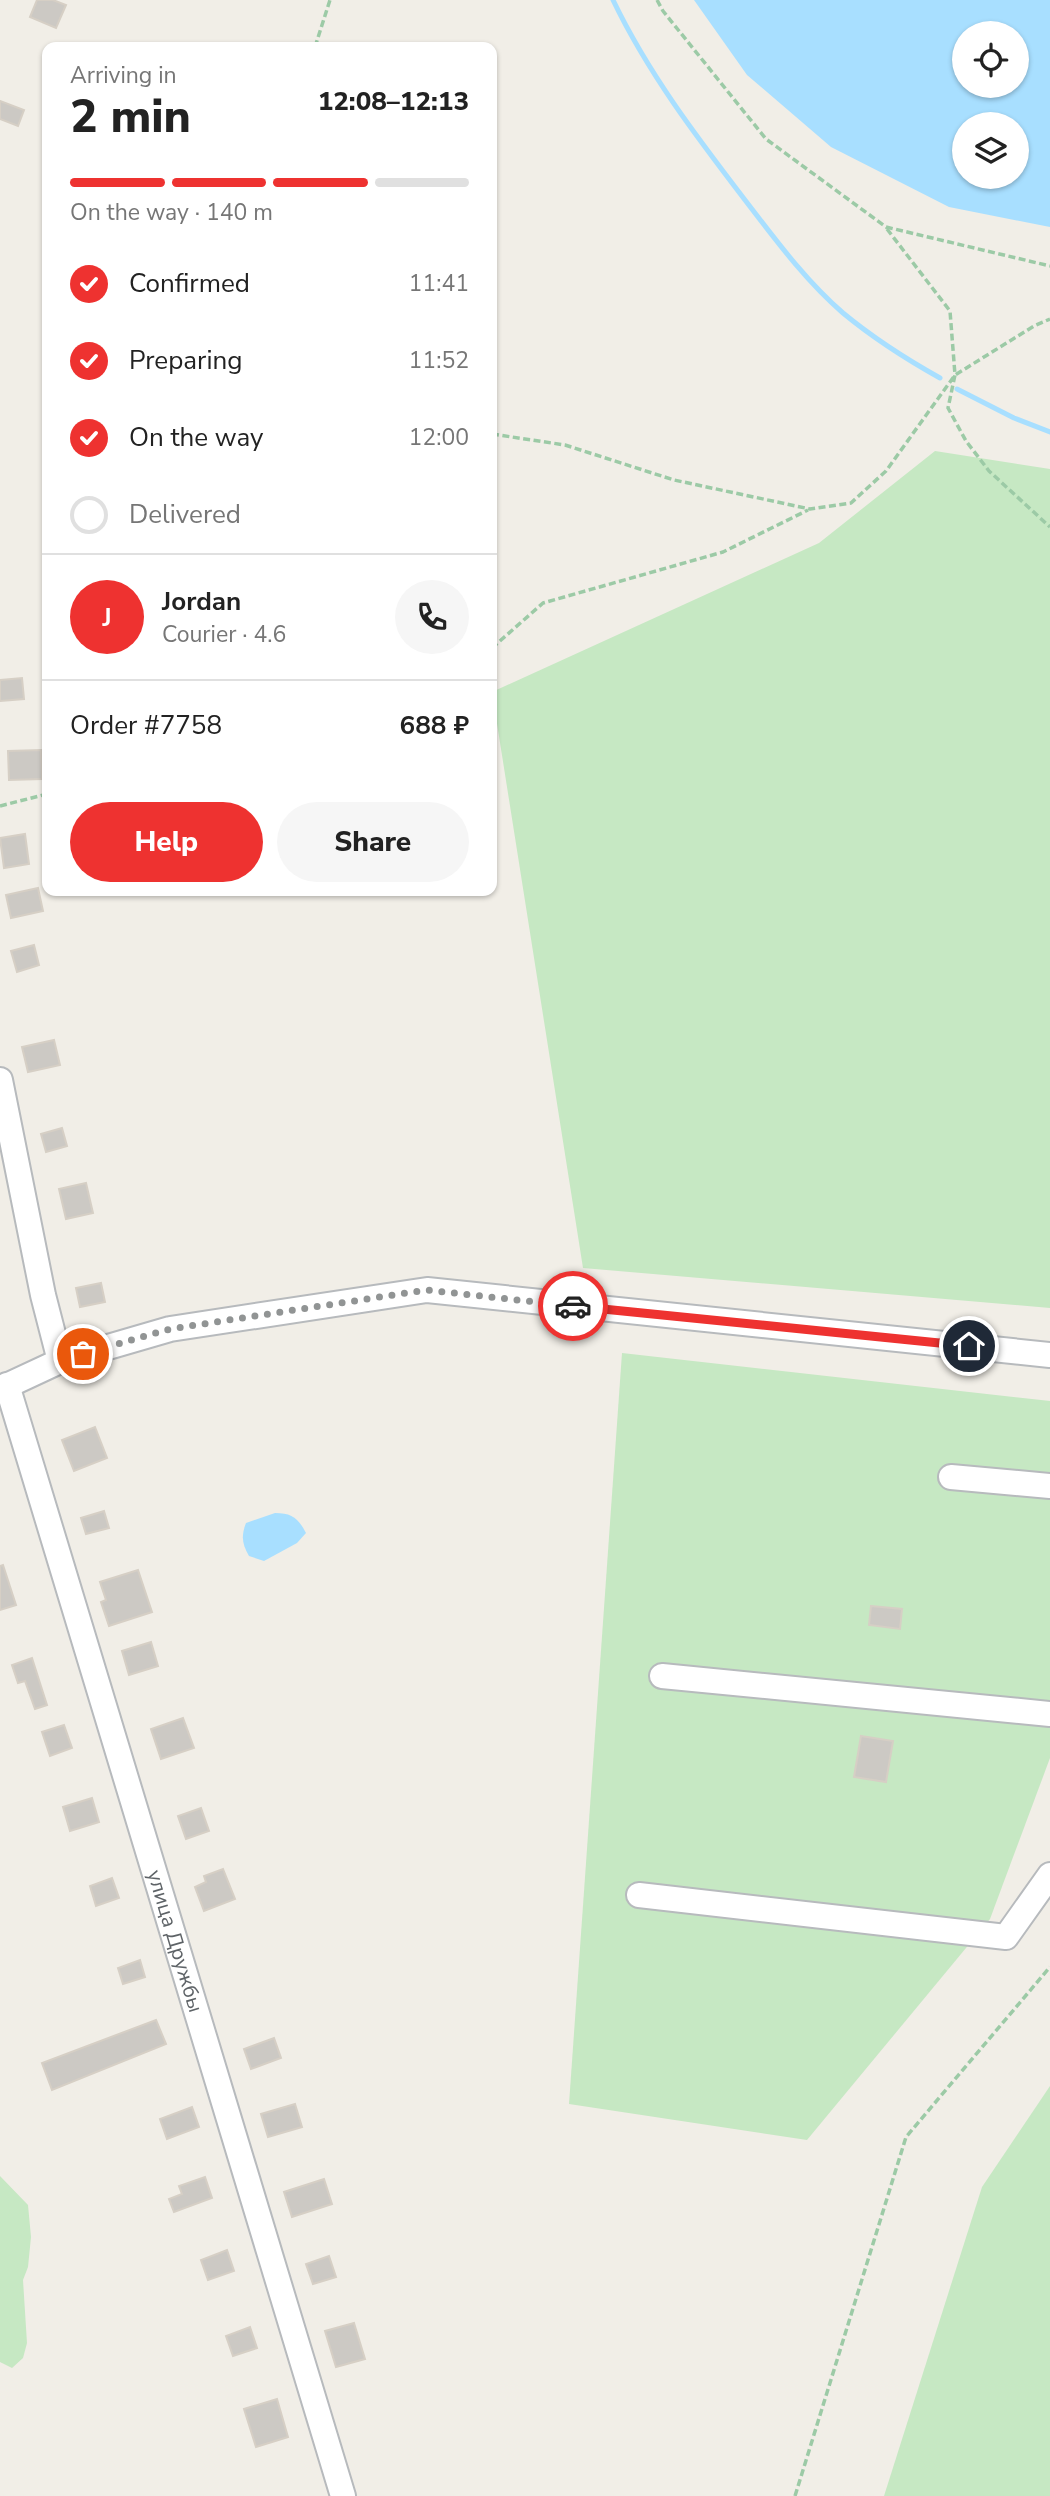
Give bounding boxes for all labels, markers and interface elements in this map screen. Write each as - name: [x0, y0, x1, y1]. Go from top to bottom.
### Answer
- map controls: [952, 21, 1029, 189]
- button: locate: [952, 21, 1029, 98]
- text: Arriving in: [70, 60, 177, 91]
- text: 12:08–12:13: [318, 84, 469, 119]
- text: 2 min: [70, 85, 191, 148]
- button: layers: [952, 112, 1029, 189]
- text: On the way · 140 m: [70, 197, 273, 228]
- icon: check: [70, 265, 108, 303]
- text: Confirmed: [129, 266, 250, 301]
- text: 11:41: [409, 268, 469, 299]
- icon: check: [70, 342, 108, 380]
- text: Preparing: [129, 343, 242, 378]
- text: 11:52: [409, 345, 469, 376]
- icon: check: [70, 419, 108, 457]
- text: On the way: [129, 420, 263, 455]
- text: 12:00: [409, 422, 469, 453]
- text: Delivered: [129, 497, 241, 532]
- button: phone: [395, 580, 469, 654]
- text: Jordan: [162, 584, 241, 619]
- text: J: [102, 600, 112, 635]
- text: Courier · 4.6: [162, 619, 286, 650]
- text: Order #7758: [70, 708, 222, 743]
- text: 688 ₽: [400, 708, 469, 743]
- button: Help: [70, 802, 263, 882]
- button: Share: [277, 802, 469, 882]
- courier: [538, 1271, 608, 1341]
- icon: car: [554, 1287, 592, 1325]
- pin: [939, 1316, 999, 1376]
- pin: [53, 1324, 113, 1384]
- icon: home: [950, 1327, 988, 1365]
- icon: bag: [64, 1335, 102, 1373]
- street label: улица Дружбы: [140, 1867, 210, 2016]

